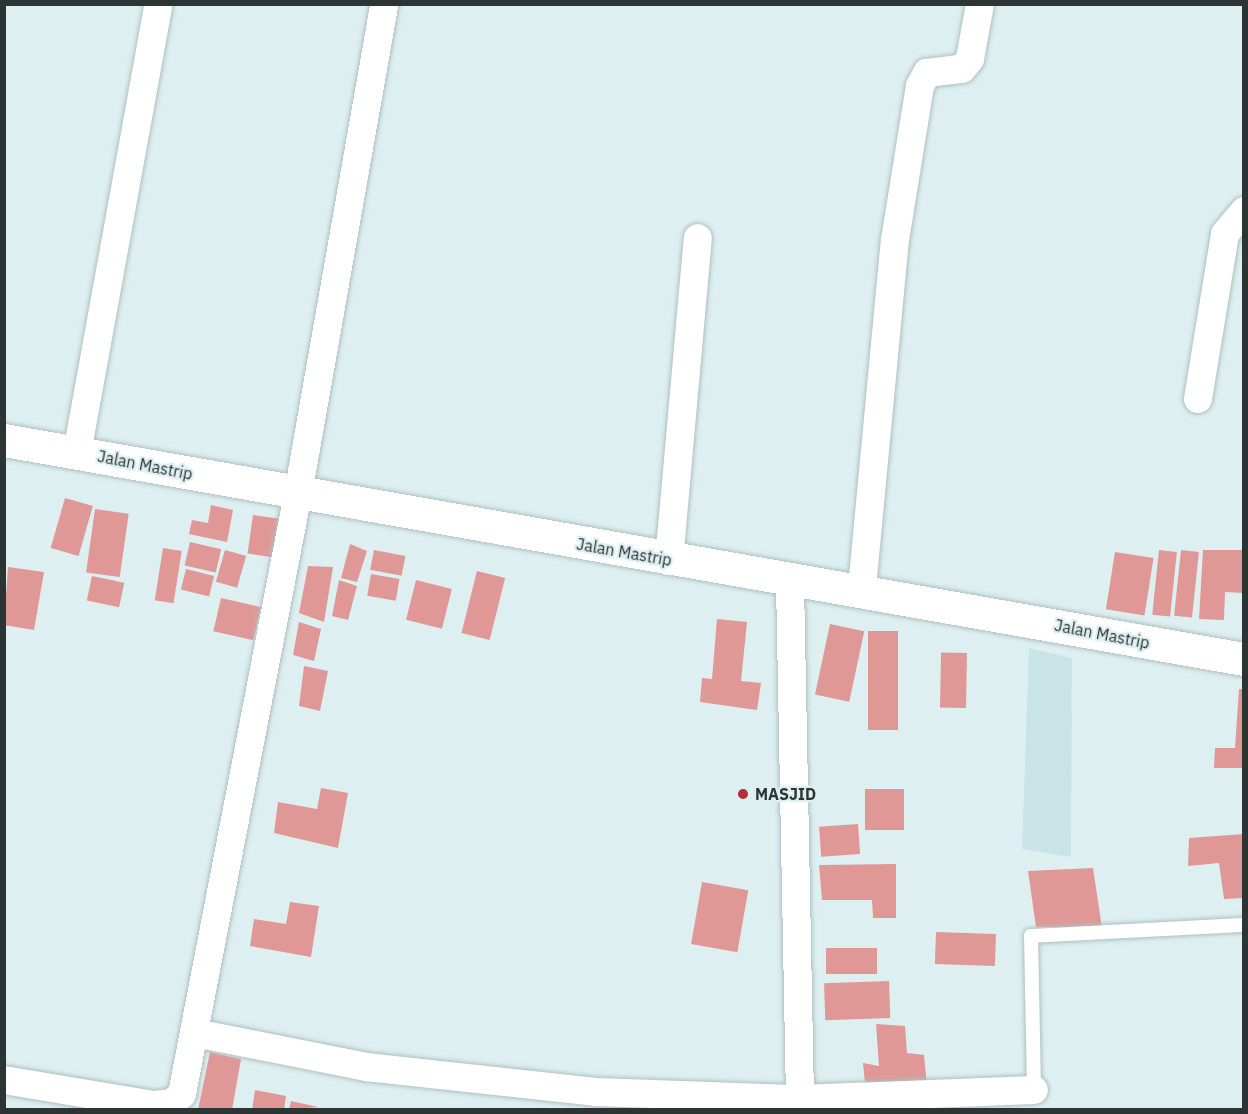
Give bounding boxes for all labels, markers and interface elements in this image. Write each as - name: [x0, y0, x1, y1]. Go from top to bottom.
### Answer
- street label: Jalan Mastrip: [96, 446, 194, 484]
- street label: Jalan Mastrip: [575, 534, 673, 570]
- street label: Jalan Mastrip: [1053, 615, 1151, 653]
- place label: MASJID: [755, 784, 816, 804]
- marker: MASJID: [736, 787, 750, 801]

